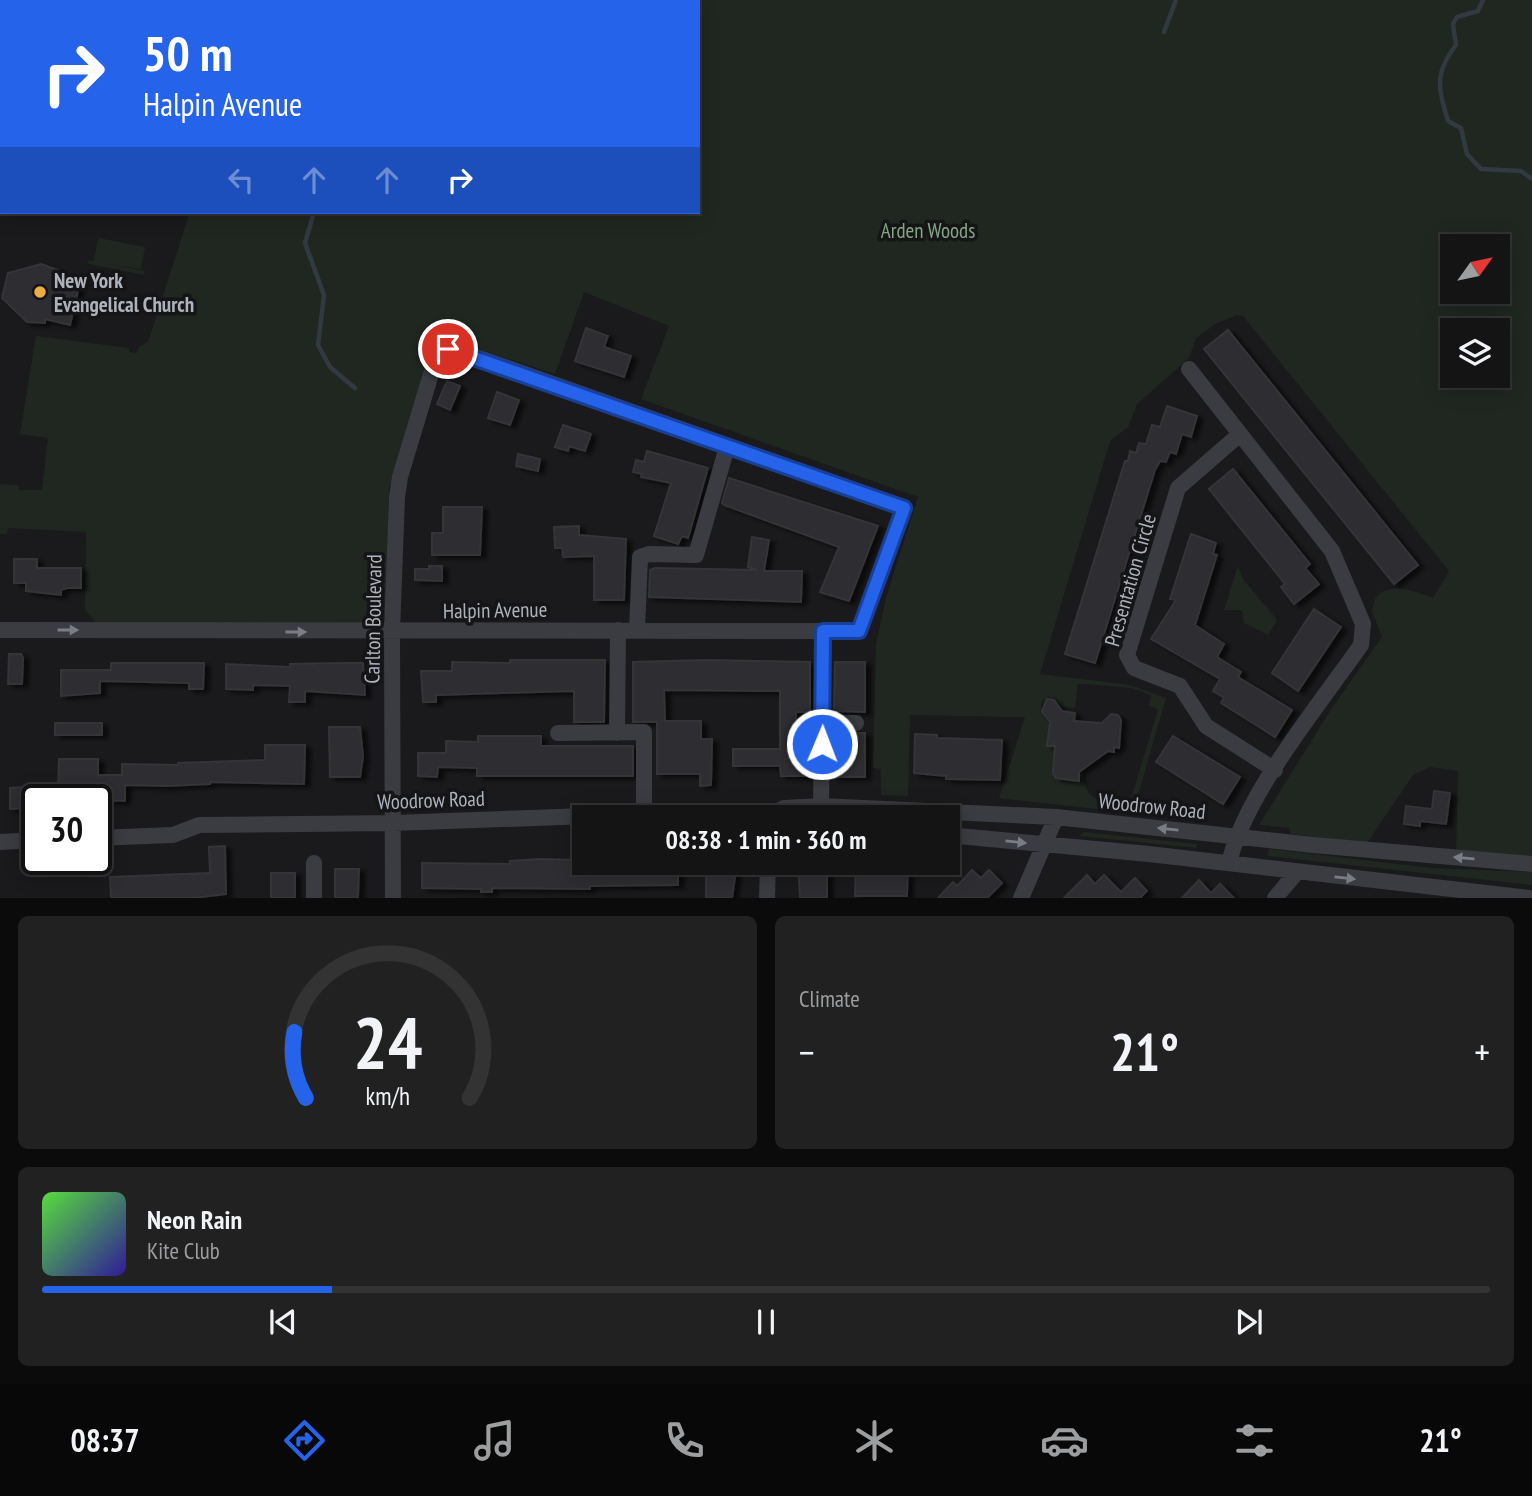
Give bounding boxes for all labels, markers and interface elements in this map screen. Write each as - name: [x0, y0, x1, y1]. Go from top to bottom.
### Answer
- text: 50 m: [143, 21, 232, 85]
- icon: right: [28, 28, 119, 119]
- text: Halpin Avenue: [143, 83, 302, 125]
- icon: left: [222, 161, 260, 199]
- icon: ahead: [295, 161, 333, 199]
- icon: ahead: [368, 161, 406, 199]
- icon: right: [441, 161, 479, 199]
- park label: Arden Woods: [881, 217, 975, 244]
- north arrow: [1440, 234, 1510, 304]
- map controls: [1440, 234, 1510, 388]
- place label: New York Evangelical Church: [54, 267, 194, 318]
- marker: New York Evangelical Church: [32, 284, 48, 300]
- button: layers: [1440, 318, 1510, 388]
- pin: [418, 319, 478, 379]
- icon: arrive: [429, 330, 467, 368]
- street label: Presentation Circle: [1098, 511, 1162, 649]
- street label: Carlton Boulevard: [358, 554, 388, 684]
- street label: Halpin Avenue: [443, 596, 547, 624]
- one-way arrow: [57, 624, 79, 636]
- one-way arrow: [285, 626, 307, 638]
- position arrow: [785, 707, 859, 781]
- speed limit sign: 30: [21, 784, 112, 875]
- street label: Woodrow Road: [377, 785, 485, 815]
- street label: Woodrow Road: [1097, 787, 1207, 825]
- text: 08:38 · 1 min · 360 m: [666, 823, 866, 856]
- one-way arrow: [1156, 823, 1178, 834]
- one-way arrow: [1006, 837, 1028, 848]
- one-way arrow: [1453, 852, 1475, 863]
- one-way arrow: [1335, 873, 1357, 884]
- text: Climate: [799, 984, 860, 1013]
- text: 24: [353, 995, 422, 1089]
- text: 21°: [1110, 1018, 1179, 1085]
- text: −: [799, 1027, 815, 1076]
- text: +: [1474, 1027, 1490, 1076]
- text: km/h: [365, 1080, 410, 1112]
- text: Neon Rain: [147, 1203, 242, 1236]
- text: Kite Club: [147, 1236, 220, 1265]
- icon: previous: [264, 1303, 302, 1341]
- icon: pause: [747, 1303, 785, 1341]
- icon: next: [1230, 1303, 1268, 1341]
- icon: directions: [280, 1416, 329, 1465]
- icon: music: [470, 1416, 519, 1465]
- icon: phone: [660, 1416, 709, 1465]
- icon: climate: [850, 1416, 899, 1465]
- icon: car: [1040, 1416, 1089, 1465]
- icon: filters: [1230, 1416, 1279, 1465]
- text: 08:37: [70, 1419, 140, 1461]
- text: 21°: [1419, 1419, 1462, 1461]

